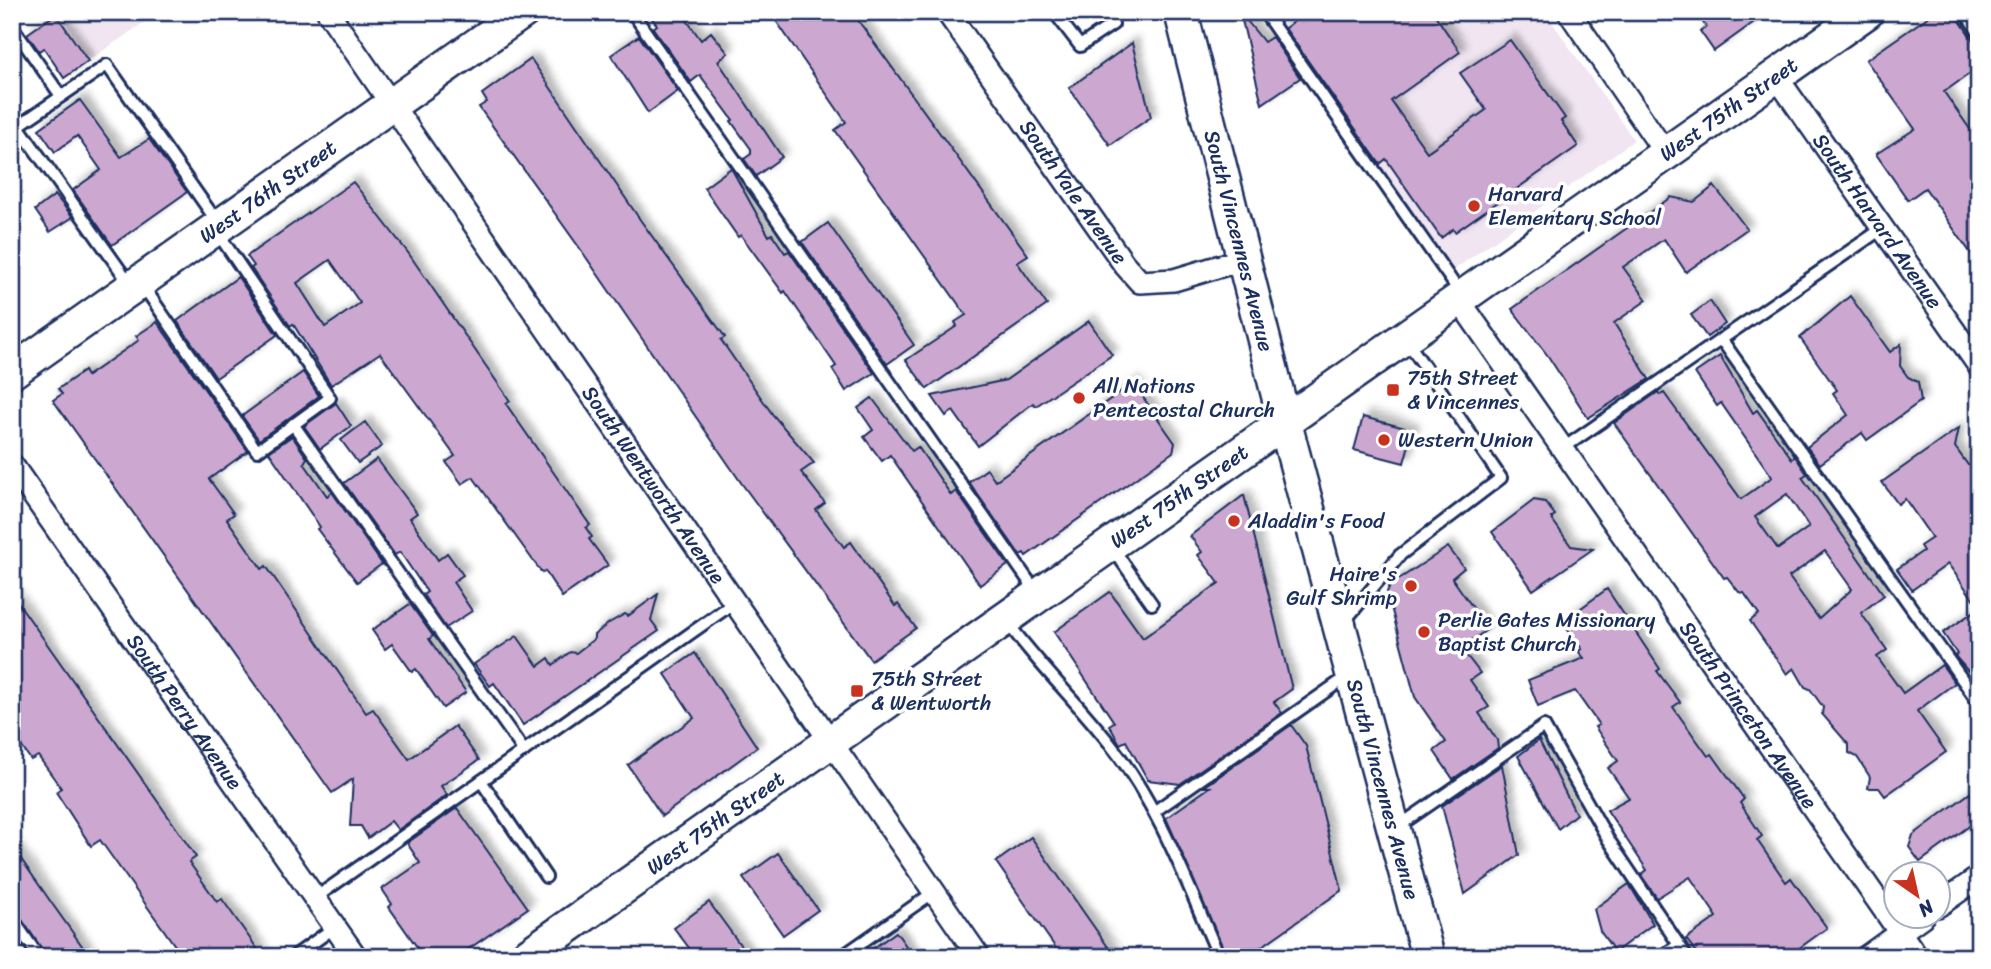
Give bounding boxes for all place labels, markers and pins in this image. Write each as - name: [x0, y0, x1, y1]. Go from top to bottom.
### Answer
- place label: Harvard Elementary School: [1488, 175, 1662, 237]
- marker: Harvard Elementary School: [1466, 198, 1482, 214]
- place label: 75th Street & Vincennes: [1407, 359, 1519, 421]
- place label: All Nations Pentecostal Church: [1092, 367, 1275, 429]
- marker: 75th Street & Vincennes: [1385, 382, 1401, 398]
- marker: All Nations Pentecostal Church: [1071, 390, 1087, 406]
- place label: Western Union: [1398, 421, 1533, 459]
- marker: Western Union: [1376, 432, 1392, 448]
- place label: Aladdin's Food: [1247, 502, 1386, 540]
- marker: Aladdin's Food: [1226, 513, 1242, 529]
- place label: Haire's Gulf Shrimp: [1286, 555, 1397, 617]
- marker: Haire's Gulf Shrimp: [1403, 578, 1419, 594]
- place label: Perlie Gates Missionary Baptist Church: [1438, 601, 1655, 663]
- marker: Perlie Gates Missionary Baptist Church: [1416, 624, 1432, 640]
- place label: 75th Street & Wentworth: [871, 660, 991, 722]
- marker: 75th Street & Wentworth: [849, 683, 865, 699]

